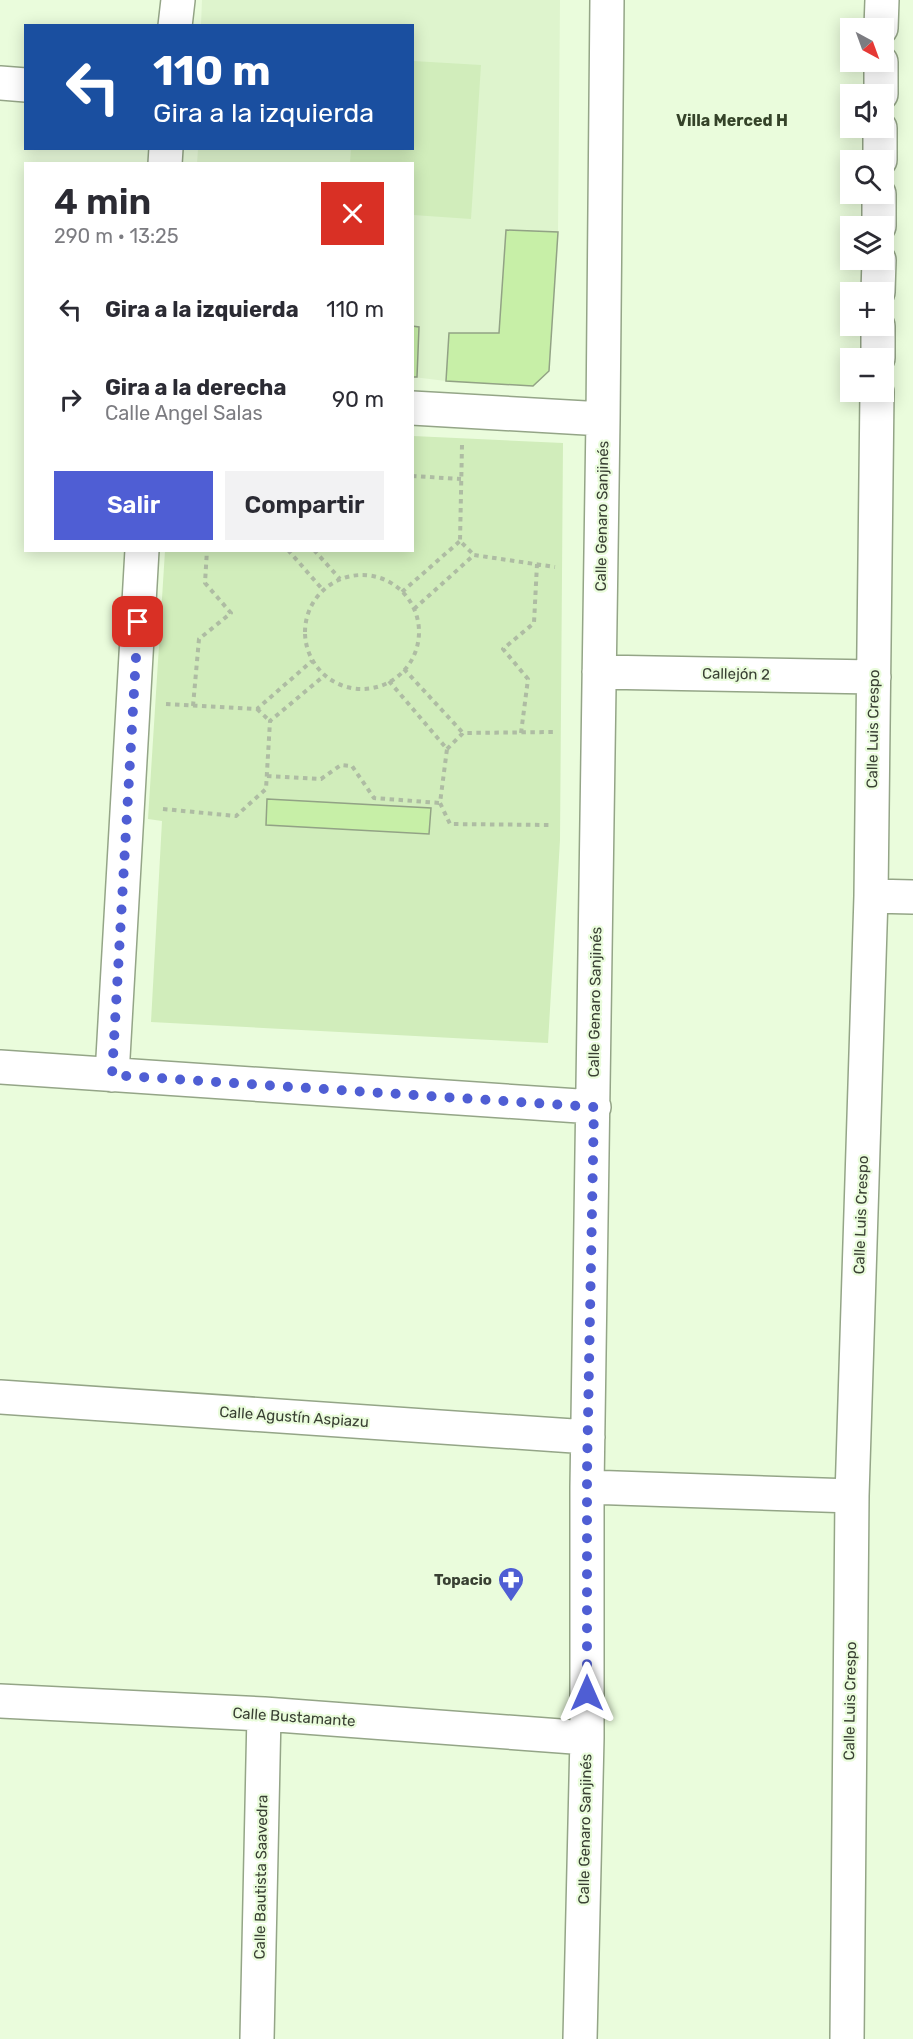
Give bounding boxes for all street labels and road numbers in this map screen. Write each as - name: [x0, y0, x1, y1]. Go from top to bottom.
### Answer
- street label: Calle Genaro Sanjinés: [592, 440, 612, 592]
- street label: Callejón 2: [702, 664, 770, 684]
- street label: Calle Luis Crespo: [863, 669, 883, 789]
- street label: Calle Genaro Sanjinés: [585, 926, 605, 1078]
- street label: Calle Luis Crespo: [850, 1155, 872, 1275]
- street label: Calle Agustín Aspiazu: [219, 1403, 369, 1431]
- street label: Calle Luis Crespo: [840, 1641, 860, 1761]
- street label: Calle Bustamante: [232, 1704, 356, 1730]
- street label: Calle Genaro Sanjinés: [575, 1753, 595, 1905]
- street label: Calle Bautista Saavedra: [251, 1794, 271, 1960]

